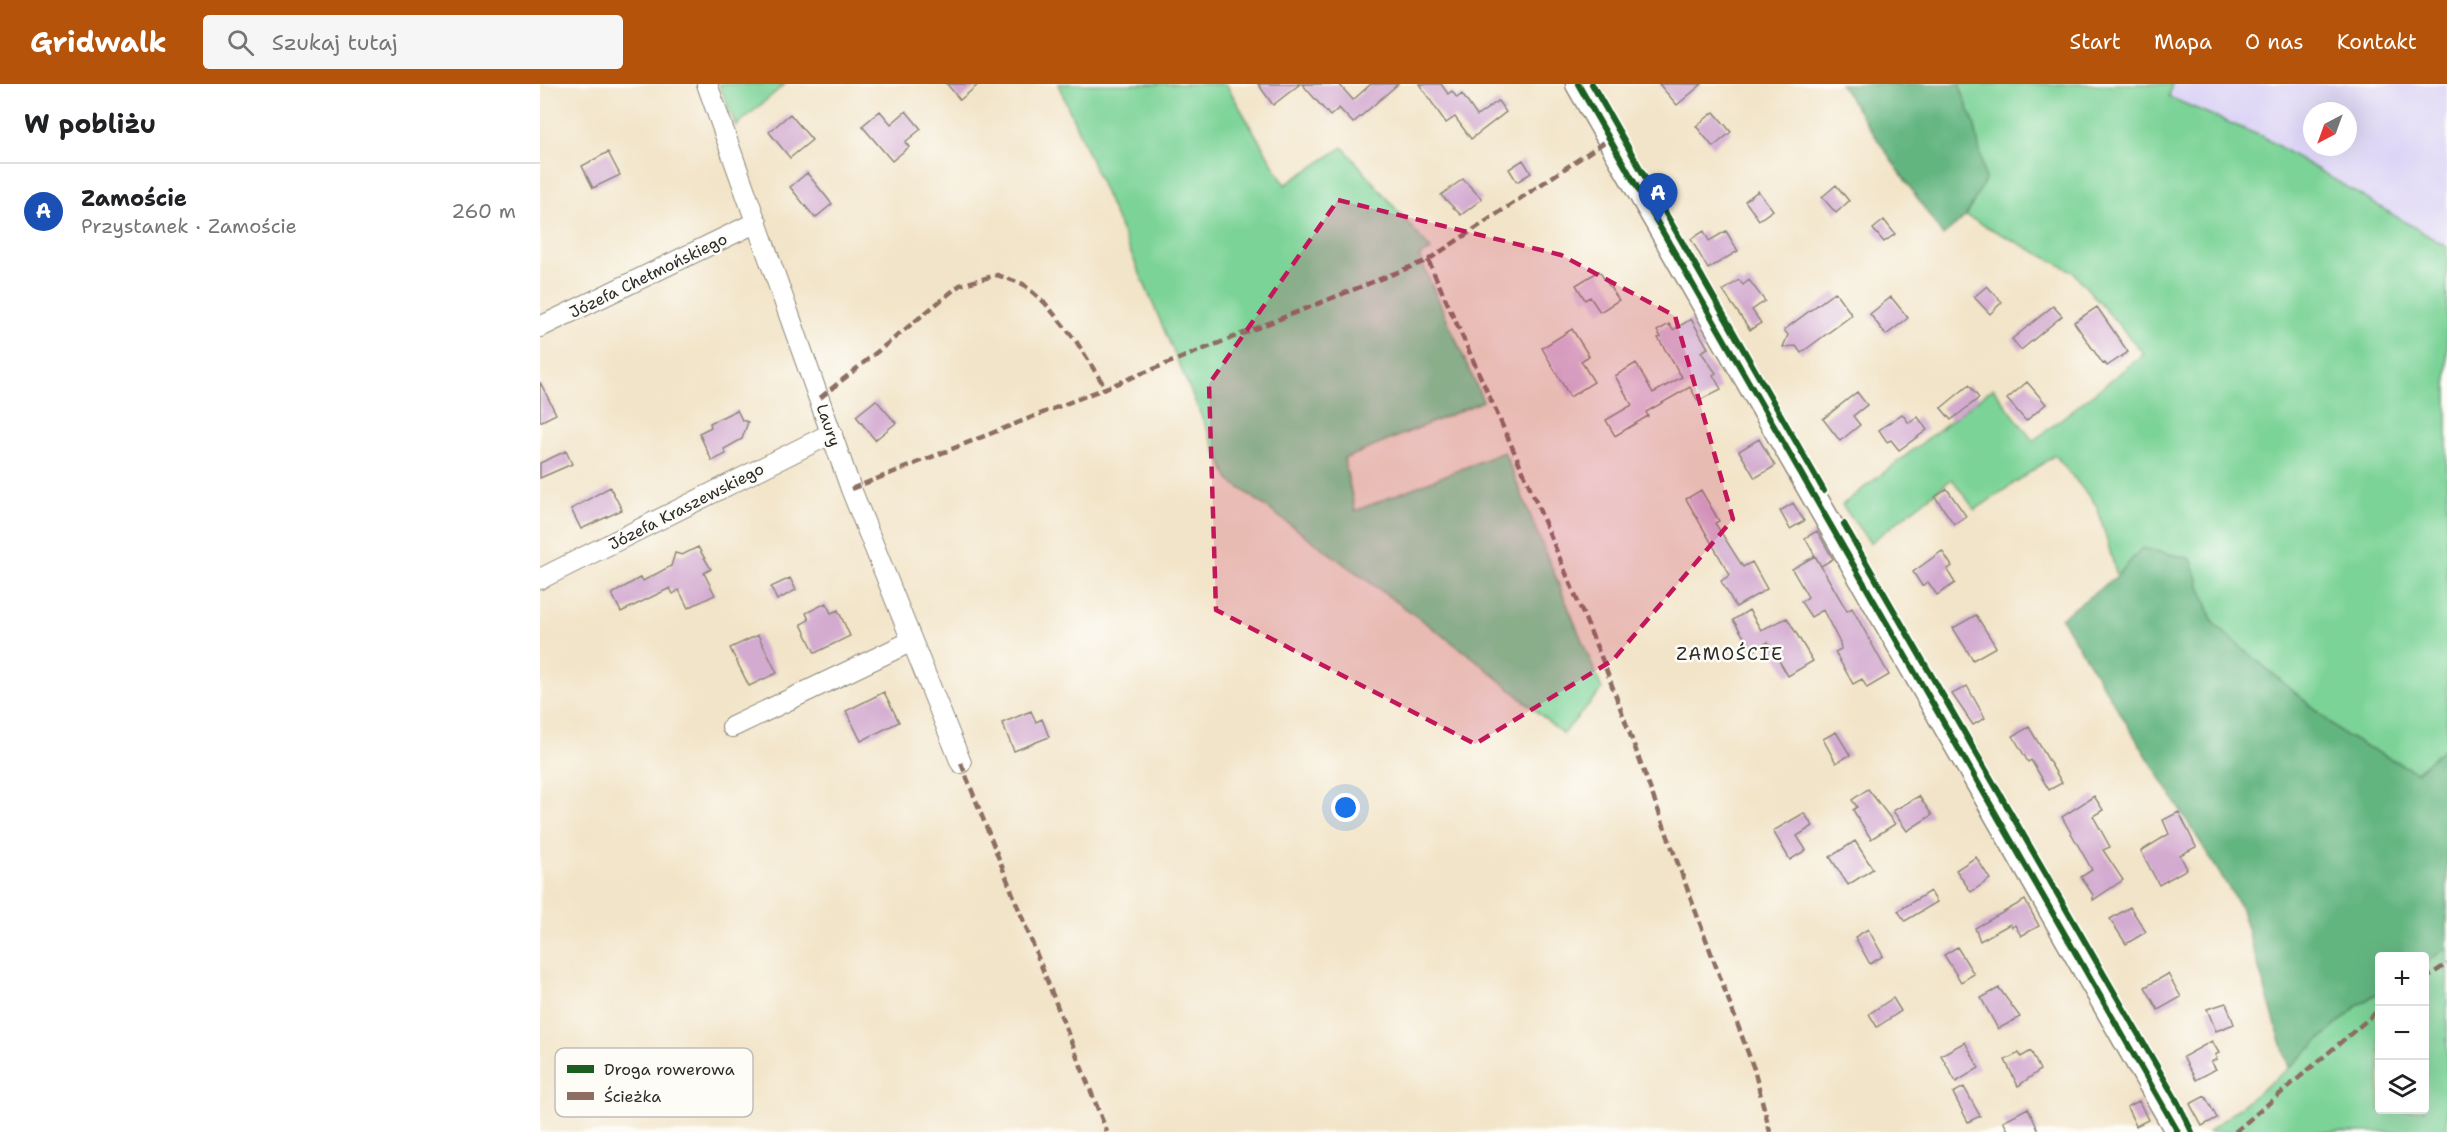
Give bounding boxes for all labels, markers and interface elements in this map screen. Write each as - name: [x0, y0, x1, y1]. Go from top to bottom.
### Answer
- search box: [203, 15, 623, 69]
- text: Gridwalk: [30, 23, 167, 61]
- icon: search: [224, 26, 257, 59]
- text: Szukaj tutaj: [272, 28, 398, 57]
- text: Start: [2070, 28, 2121, 56]
- text: Mapa: [2154, 28, 2212, 56]
- text: O nas: [2245, 28, 2304, 56]
- text: Kontakt: [2337, 28, 2417, 56]
- north arrow: [2303, 102, 2357, 156]
- text: W pobliżu: [24, 106, 156, 141]
- pin: A: [1638, 174, 1678, 223]
- text: Zamoście: [81, 184, 187, 213]
- text: A: [36, 198, 51, 224]
- text: 260 m: [451, 198, 516, 224]
- text: Przystanek · Zamoście: [81, 213, 297, 239]
- street label: Józefa Chełmońskiego: [566, 228, 731, 323]
- street label: Laury: [811, 401, 846, 449]
- street label: Józefa Kraszewskiego: [605, 458, 767, 555]
- district label: ZAMOŚCIE: [1676, 642, 1784, 666]
- your location: [1331, 793, 1360, 822]
- map controls: [2375, 952, 2429, 1114]
- button: +: [2375, 952, 2429, 1006]
- button: −: [2375, 1006, 2429, 1060]
- legend: [555, 1048, 753, 1117]
- text: Droga rowerowa: [604, 1059, 735, 1080]
- button: layers: [2375, 1060, 2429, 1114]
- text: Ścieżka: [604, 1086, 661, 1107]

